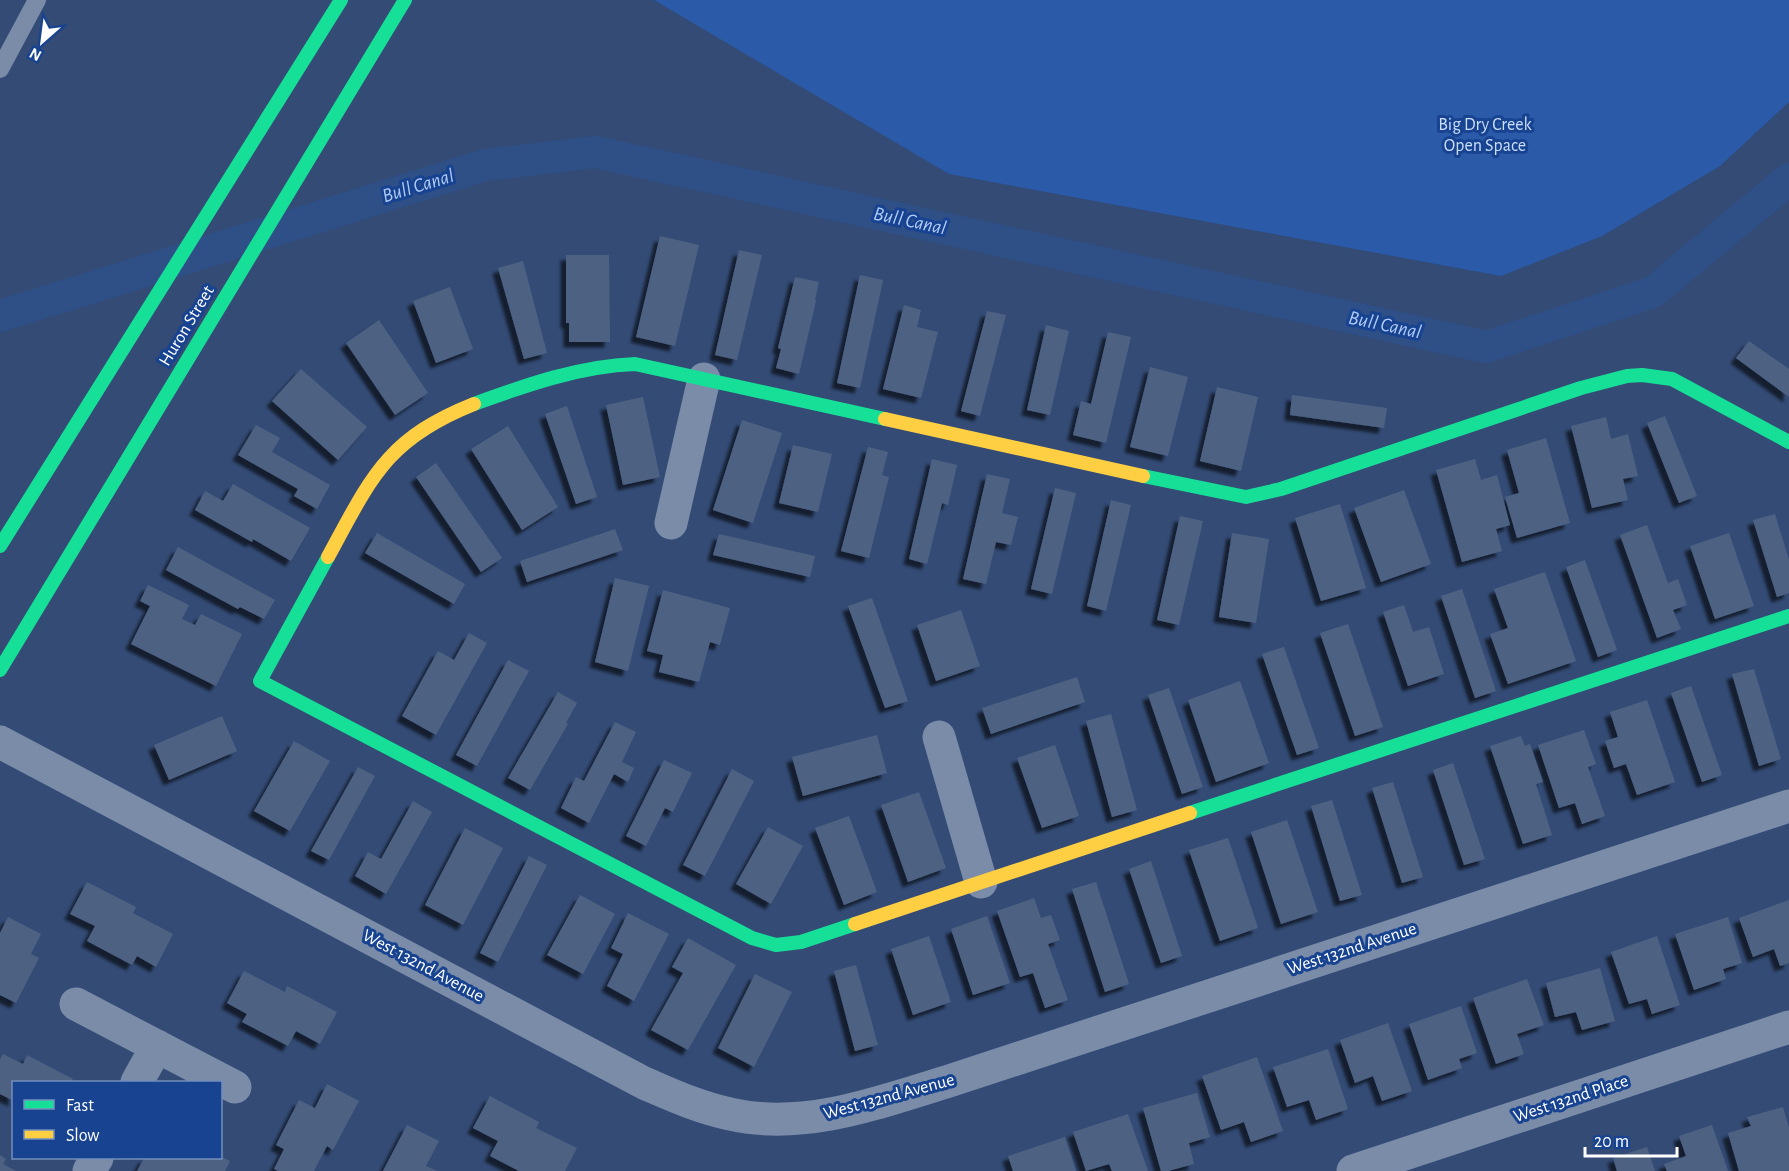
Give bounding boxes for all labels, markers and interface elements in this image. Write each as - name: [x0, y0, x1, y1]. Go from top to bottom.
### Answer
- north arrow: [12, 12, 72, 72]
- text: N: [27, 45, 44, 64]
- park label: Big Dry Creek Open Space: [1438, 116, 1533, 155]
- water label: Bull Canal: [380, 166, 456, 206]
- water label: Bull Canal: [872, 204, 948, 238]
- street label: Huron Street: [156, 282, 218, 369]
- water label: Bull Canal: [1347, 308, 1423, 342]
- street label: West 132nd Avenue: [1285, 920, 1419, 978]
- street label: West 132nd Avenue: [359, 926, 487, 1006]
- street label: West 132nd Avenue: [822, 1071, 956, 1123]
- street label: West 132nd Place: [1511, 1072, 1631, 1126]
- legend: [12, 1081, 222, 1159]
- text: Fast: [66, 1097, 94, 1115]
- scale bar: [1585, 1120, 1676, 1158]
- text: Slow: [66, 1127, 99, 1145]
- text: 20 m: [1594, 1133, 1629, 1151]

